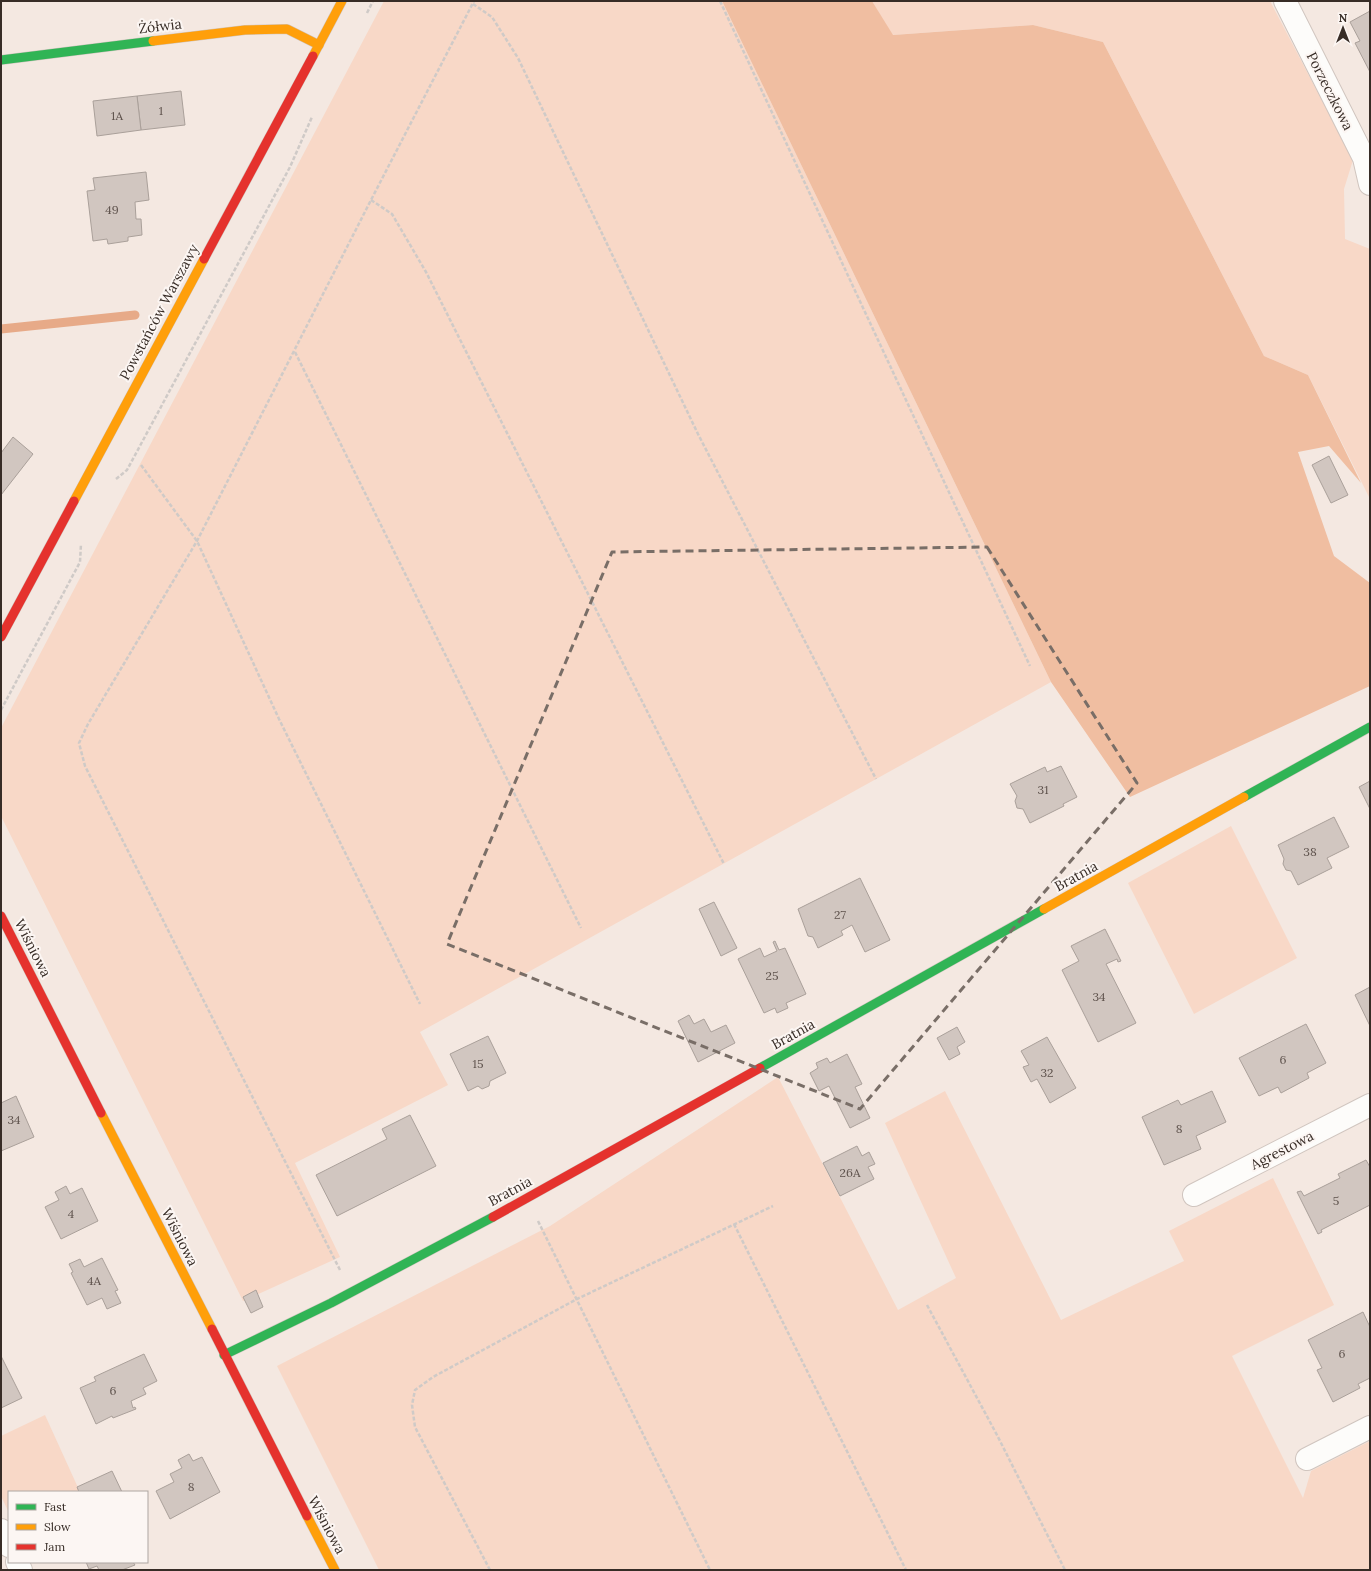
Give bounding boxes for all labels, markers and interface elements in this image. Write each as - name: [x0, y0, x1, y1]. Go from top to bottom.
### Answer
- north arrow: [1323, 8, 1363, 48]
- text: N: [1339, 11, 1348, 25]
- street label: Żółwia: [137, 14, 183, 38]
- street label: Porzeczkowa: [1303, 49, 1357, 133]
- house number: 1: [159, 103, 163, 118]
- house number: 1A: [111, 108, 123, 123]
- house number: 49: [105, 202, 119, 217]
- street label: Powstańców Warszawy: [115, 240, 203, 383]
- house number: 31: [1037, 782, 1049, 797]
- house number: 38: [1303, 844, 1317, 859]
- street label: Bratnia: [1051, 857, 1101, 895]
- house number: 27: [834, 907, 846, 922]
- street label: Wiśniowa: [11, 916, 55, 980]
- house number: 25: [766, 968, 778, 983]
- house number: 34: [1092, 989, 1106, 1004]
- street label: Bratnia: [768, 1015, 818, 1053]
- house number: 6: [1280, 1052, 1287, 1067]
- house number: 15: [473, 1056, 483, 1071]
- house number: 32: [1040, 1065, 1054, 1080]
- house number: 34: [7, 1112, 21, 1127]
- house number: 8: [1176, 1121, 1183, 1136]
- street label: Agrestowa: [1247, 1126, 1317, 1174]
- house number: 26A: [840, 1165, 861, 1180]
- street label: Bratnia: [485, 1172, 535, 1210]
- house number: 5: [1333, 1193, 1339, 1208]
- street label: Wiśniowa: [158, 1205, 202, 1269]
- house number: 4: [68, 1206, 75, 1221]
- house number: 4A: [87, 1273, 101, 1288]
- house number: 6: [1339, 1346, 1346, 1361]
- house number: 6: [110, 1383, 117, 1398]
- house number: 8: [188, 1479, 195, 1494]
- legend: [8, 1491, 148, 1563]
- street label: Wiśniowa: [304, 1493, 350, 1557]
- text: Fast: [44, 1499, 67, 1514]
- text: Slow: [44, 1519, 71, 1534]
- text: Jam: [43, 1539, 65, 1554]

